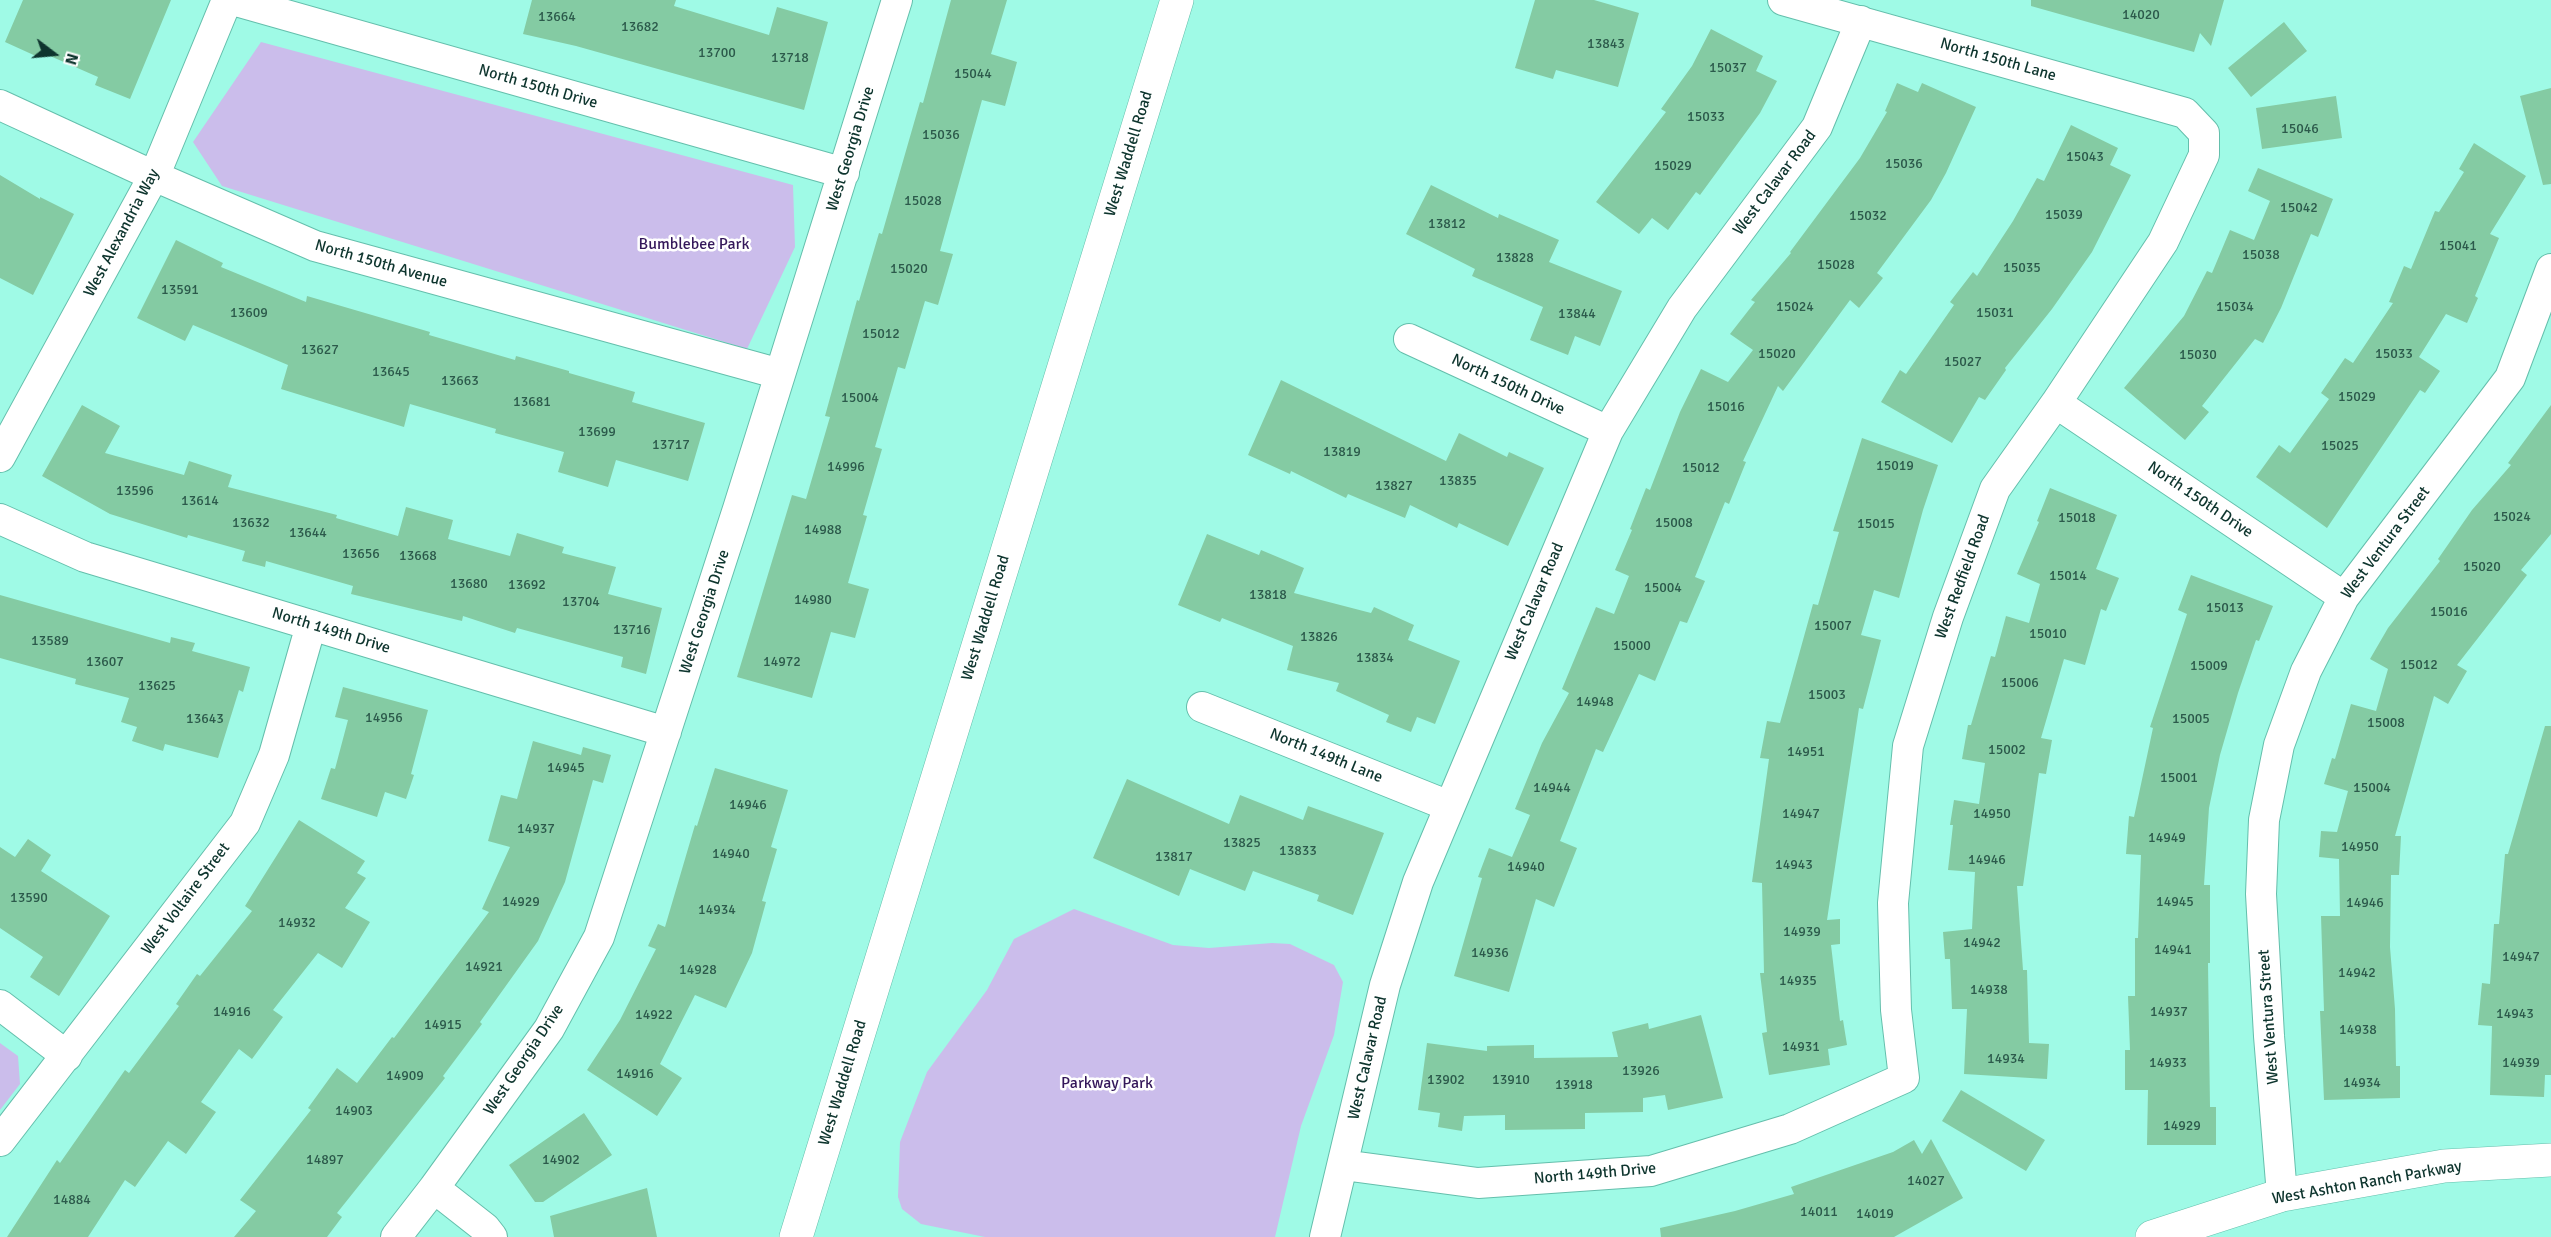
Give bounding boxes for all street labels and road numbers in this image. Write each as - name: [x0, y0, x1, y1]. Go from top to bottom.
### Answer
- street label: North 150th Lane: [1938, 34, 2058, 86]
- street label: North 150th Drive: [476, 61, 600, 113]
- street label: West Georgia Drive: [823, 84, 879, 214]
- street label: West Waddell Road: [1101, 89, 1157, 219]
- street label: West Calavar Road: [1729, 127, 1821, 239]
- street label: West Alexandria Way: [80, 166, 164, 300]
- street label: North 150th Avenue: [312, 236, 450, 292]
- street label: North 150th Drive: [1448, 350, 1568, 420]
- street label: North 150th Drive: [2144, 458, 2256, 542]
- street label: West Ventura Street: [2338, 483, 2434, 603]
- street label: West Redfield Road: [1932, 512, 1994, 642]
- street label: West Calavar Road: [1501, 540, 1569, 664]
- street label: West Georgia Drive: [676, 547, 734, 677]
- street label: West Waddell Road: [958, 553, 1014, 683]
- street label: North 149th Drive: [269, 604, 393, 658]
- street label: North 149th Lane: [1267, 725, 1385, 787]
- street label: West Voltaire Street: [138, 839, 234, 959]
- street label: West Ventura Street: [2255, 949, 2283, 1085]
- street label: West Calavar Road: [1344, 994, 1392, 1122]
- street label: West Georgia Drive: [480, 1001, 568, 1119]
- street label: West Waddell Road: [815, 1018, 871, 1148]
- street label: West Ashton Ranch Parkway: [2271, 1157, 2463, 1209]
- street label: North 149th Drive: [1533, 1159, 1657, 1189]

